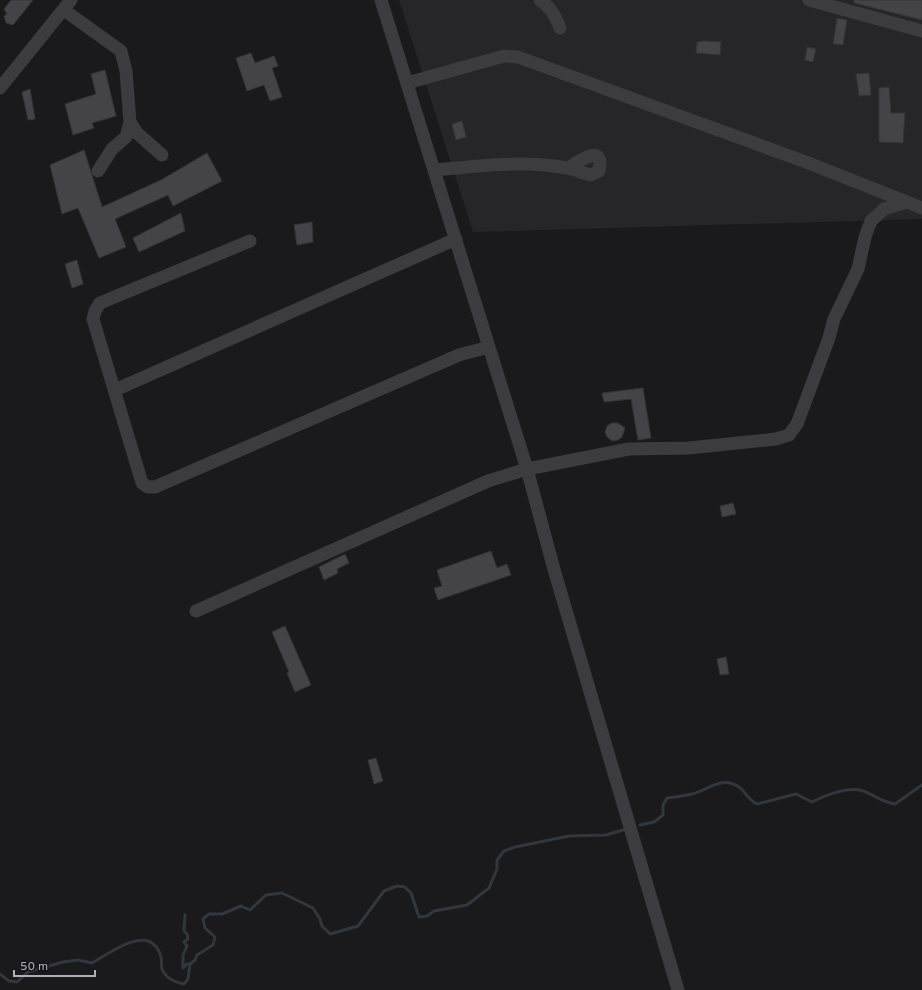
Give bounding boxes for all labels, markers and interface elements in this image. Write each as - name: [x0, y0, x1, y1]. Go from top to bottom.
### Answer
- scale bar: [14, 952, 95, 978]
- text: 50 m: [20, 959, 48, 975]

